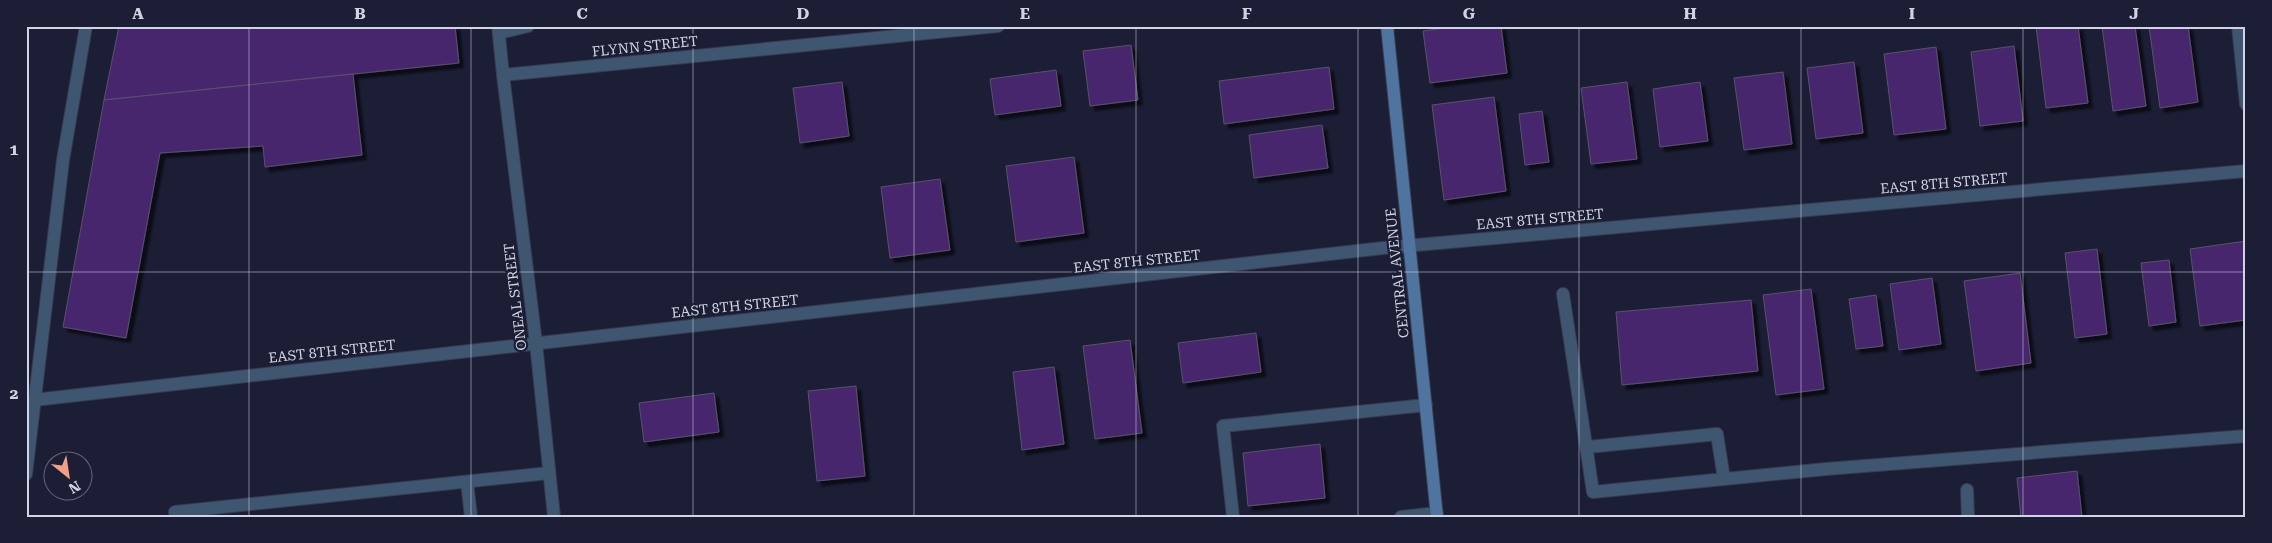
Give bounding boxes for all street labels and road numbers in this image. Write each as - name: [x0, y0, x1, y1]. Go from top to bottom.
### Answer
- street label: FLYNN STREET: [591, 32, 699, 60]
- street label: EAST 8TH STREET: [1880, 169, 2008, 197]
- street label: EAST 8TH STREET: [1476, 205, 1604, 233]
- street label: CENTRAL AVENUE: [1382, 207, 1412, 339]
- street label: ONEAL STREET: [500, 242, 530, 352]
- street label: EAST 8TH STREET: [1073, 246, 1201, 276]
- street label: EAST 8TH STREET: [671, 291, 799, 321]
- street label: EAST 8TH STREET: [268, 336, 396, 366]

